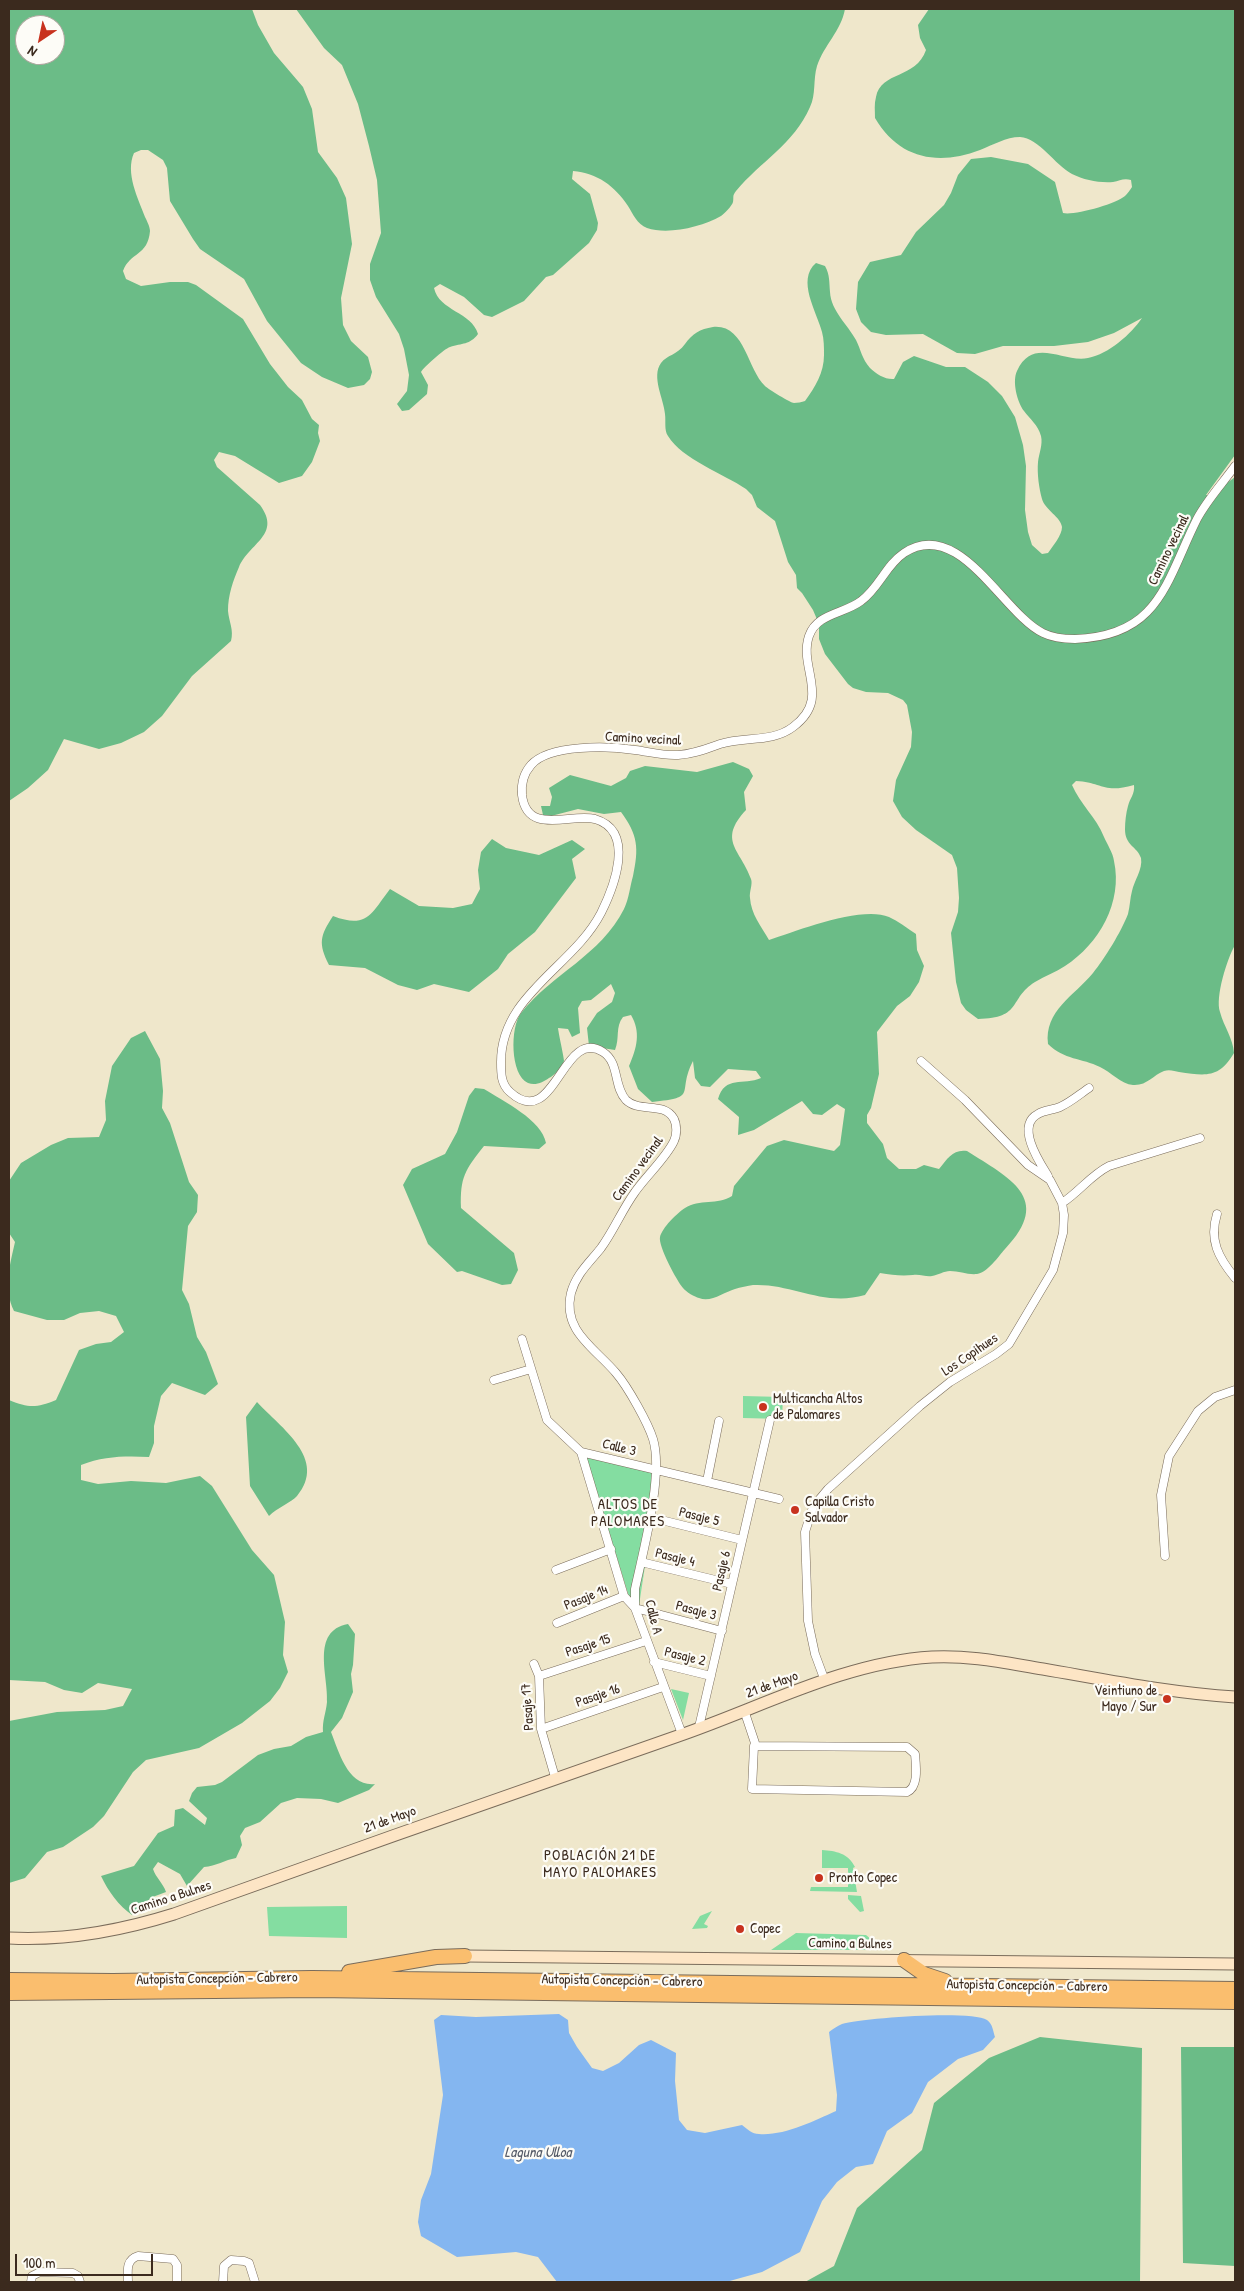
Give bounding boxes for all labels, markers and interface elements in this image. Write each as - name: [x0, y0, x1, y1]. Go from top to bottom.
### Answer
- north arrow: [15, 15, 65, 65]
- text: N: [23, 42, 40, 62]
- street label: Camino vecinal: [1145, 512, 1193, 588]
- street label: Camino vecinal: [604, 729, 682, 749]
- street label: Camino vecinal: [609, 1133, 667, 1205]
- street label: Los Copihues: [939, 1330, 1001, 1380]
- place label: Multicancha Altos de Palomares: [773, 1391, 862, 1424]
- marker: Multicancha Altos de Palomares: [757, 1401, 769, 1413]
- street label: Calle 3: [600, 1436, 638, 1460]
- place label: Capilla Cristo Salvador: [805, 1494, 874, 1526]
- district label: ALTOS DE PALOMARES: [590, 1496, 666, 1531]
- street label: Pasaje 5: [677, 1504, 721, 1530]
- marker: Capilla Cristo Salvador: [789, 1504, 801, 1516]
- street label: Pasaje 4: [653, 1545, 697, 1571]
- street label: Pasaje 6: [709, 1549, 735, 1593]
- street label: Pasaje 14: [562, 1582, 610, 1614]
- street label: Calle A: [641, 1598, 665, 1636]
- street label: Pasaje 3: [674, 1598, 718, 1624]
- street label: Pasaje 15: [563, 1631, 613, 1661]
- street label: Pasaje 2: [663, 1644, 707, 1670]
- street label: 21 de Mayo: [744, 1668, 800, 1702]
- street label: Pasaje 16: [574, 1681, 622, 1711]
- street label: Pasaje 17: [518, 1683, 538, 1731]
- place label: Veintiuno de Mayo / Sur: [1094, 1683, 1157, 1715]
- marker: Veintiuno de Mayo / Sur: [1161, 1693, 1173, 1705]
- street label: 21 de Mayo: [362, 1803, 418, 1837]
- district label: POBLACIÓN 21 DE MAYO PALOMARES: [541, 1847, 659, 1882]
- place label: Pronto Copec: [829, 1870, 897, 1886]
- marker: Pronto Copec: [813, 1872, 825, 1884]
- street label: Camino a Bulnes: [129, 1877, 213, 1919]
- place label: Copec: [750, 1921, 780, 1937]
- marker: Copec: [734, 1923, 746, 1935]
- street label: Camino a Bulnes: [808, 1935, 892, 1953]
- street label: Autopista Concepción - Cabrero: [136, 1969, 298, 1989]
- street label: Autopista Concepción - Cabrero: [541, 1971, 703, 1991]
- street label: Autopista Concepción - Cabrero: [946, 1976, 1108, 1996]
- water label: Laguna Ulloa: [505, 2144, 571, 2162]
- scale bar: [18, 2244, 155, 2276]
- text: 100 m: [23, 2252, 56, 2273]

